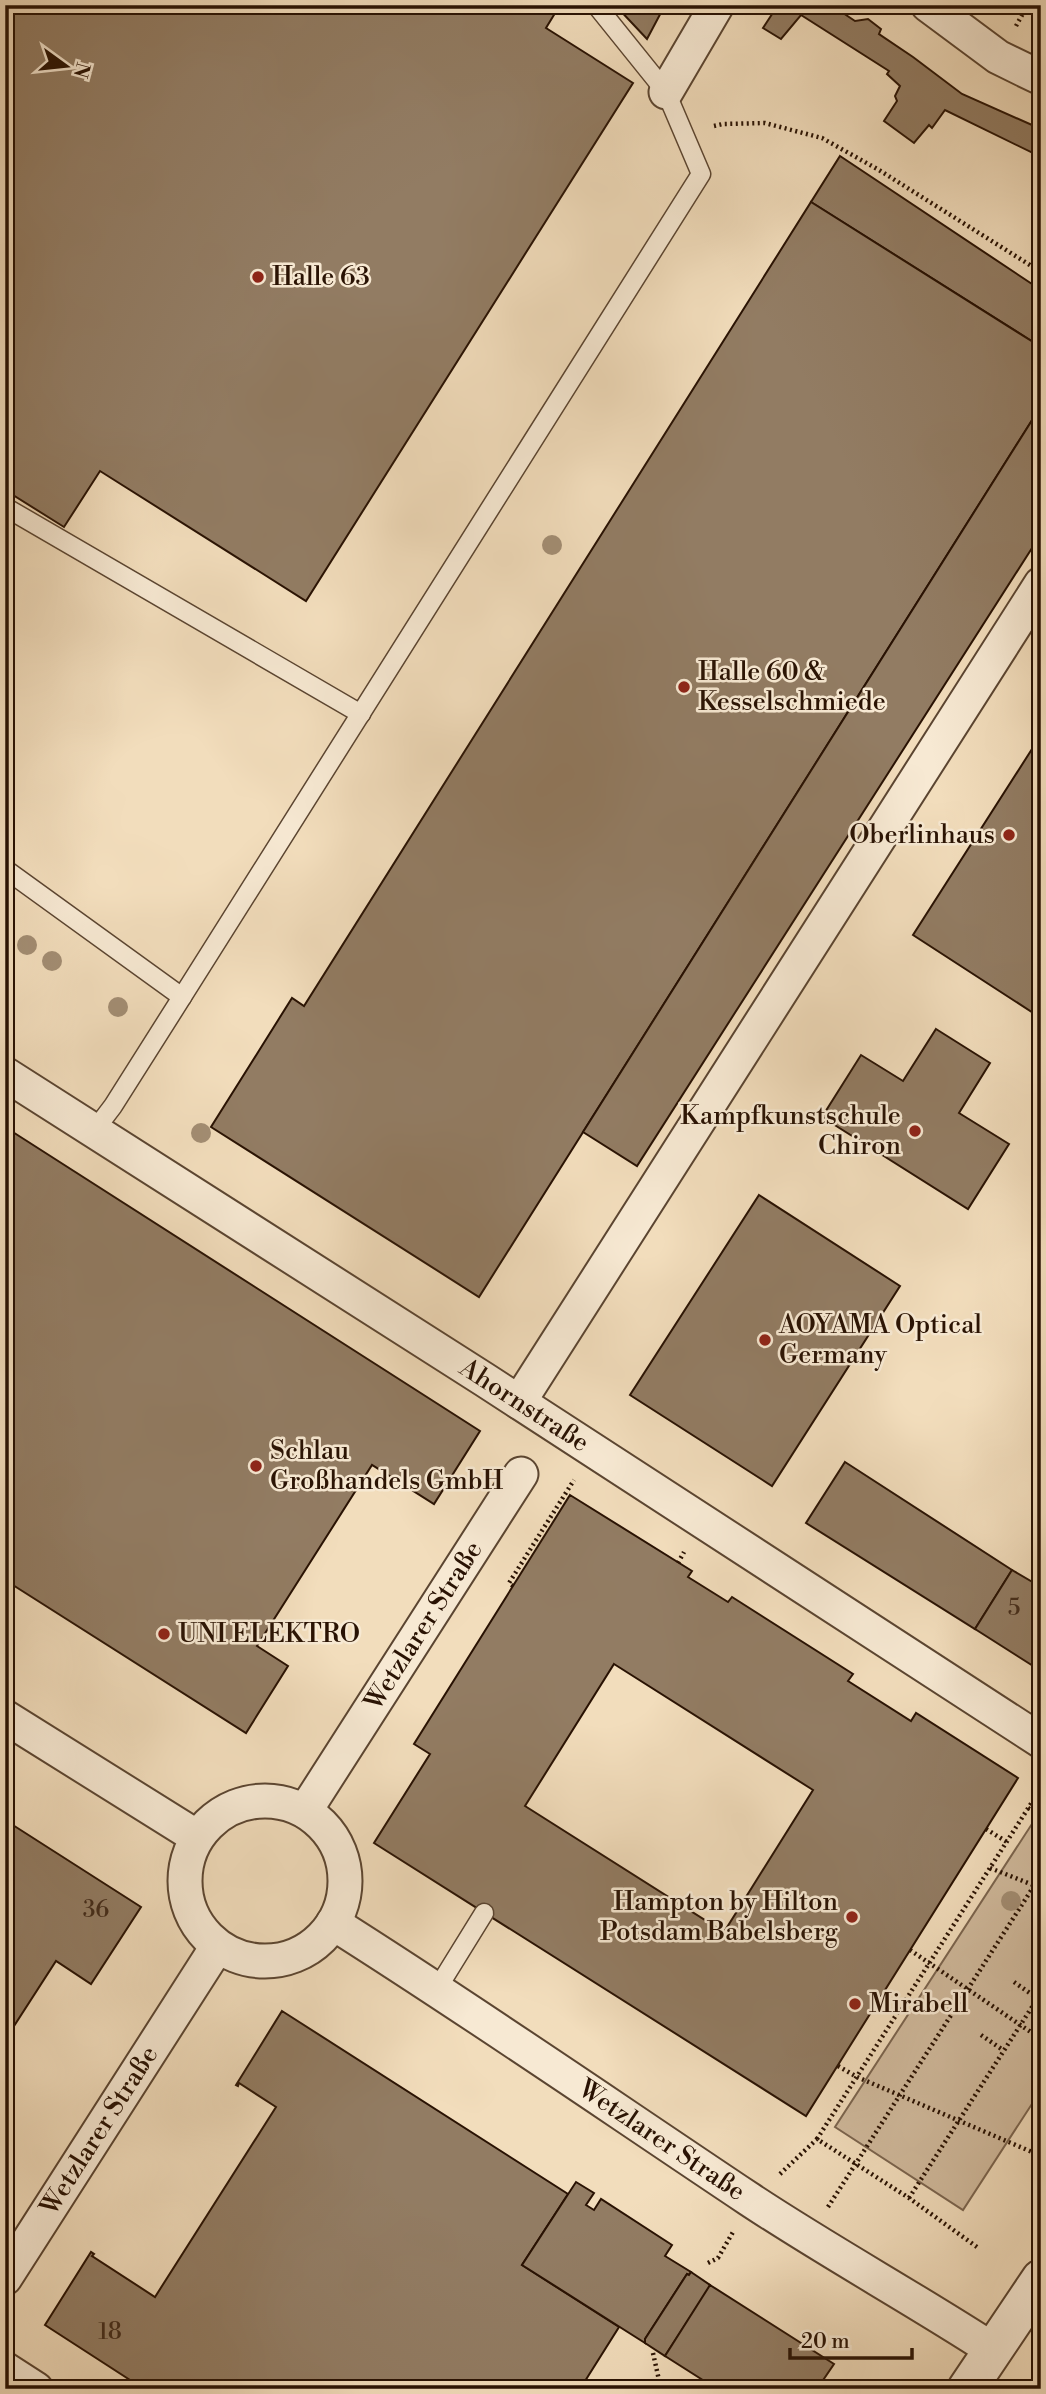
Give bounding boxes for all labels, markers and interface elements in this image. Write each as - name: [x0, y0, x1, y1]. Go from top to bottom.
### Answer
- north arrow: [32, 32, 102, 102]
- text: N: [68, 60, 95, 81]
- place label: Halle 63: [272, 261, 370, 293]
- marker: Halle 63: [250, 269, 266, 285]
- place label: Halle 60 & Kesselschmiede: [698, 656, 886, 718]
- marker: Halle 60 & Kesselschmiede: [676, 679, 692, 695]
- place label: Oberlinhaus: [849, 819, 995, 851]
- marker: Oberlinhaus: [1001, 827, 1017, 843]
- place label: Kampfkunstschule Chiron: [680, 1100, 901, 1162]
- marker: Kampfkunstschule Chiron: [907, 1123, 923, 1139]
- place label: AOYAMA Optical Germany: [778, 1309, 982, 1371]
- marker: AOYAMA Optical Germany: [757, 1332, 773, 1348]
- street label: Ahornstraße: [453, 1351, 595, 1459]
- place label: Schlau Großhandels GmbH: [270, 1435, 504, 1497]
- marker: Schlau Großhandels GmbH: [248, 1458, 264, 1474]
- street label: Wetzlarer Straße: [357, 1535, 490, 1717]
- house number: 5: [1008, 1594, 1020, 1622]
- place label: UNI ELEKTRO: [178, 1618, 360, 1650]
- marker: UNI ELEKTRO: [156, 1626, 172, 1642]
- place label: Hampton by Hilton Potsdam Babelsberg: [600, 1886, 839, 1948]
- house number: 36: [83, 1896, 109, 1924]
- marker: Hampton by Hilton Potsdam Babelsberg: [844, 1909, 860, 1925]
- place label: Mirabell: [869, 1988, 968, 2020]
- marker: Mirabell: [847, 1996, 863, 2012]
- street label: Wetzlarer Straße: [33, 2040, 165, 2222]
- street label: Wetzlarer Straße: [571, 2072, 751, 2208]
- scale bar: [790, 2317, 913, 2361]
- house number: 18: [98, 2318, 122, 2346]
- text: 20 m: [801, 2329, 850, 2355]

